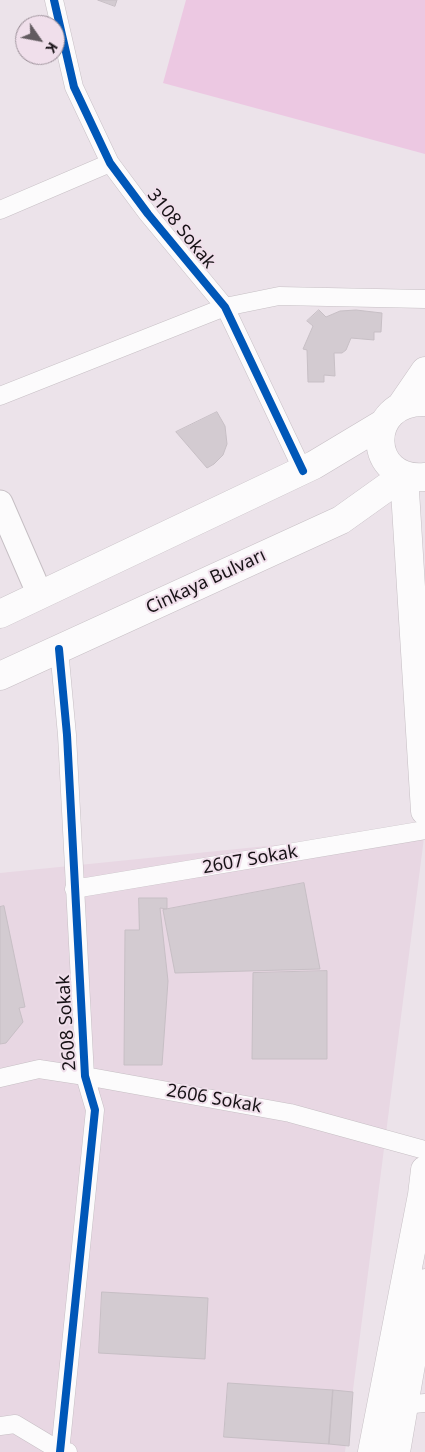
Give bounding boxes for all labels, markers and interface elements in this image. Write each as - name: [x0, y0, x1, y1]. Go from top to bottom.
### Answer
- north arrow: [15, 15, 65, 65]
- text: K: [42, 39, 63, 57]
- street label: 3108 Sokak: [142, 185, 220, 273]
- street label: Cinkaya Bulvarı: [143, 545, 269, 619]
- street label: 2607 Sokak: [201, 841, 299, 879]
- street label: 2608 Sokak: [53, 974, 81, 1072]
- street label: 2606 Sokak: [165, 1080, 263, 1118]

